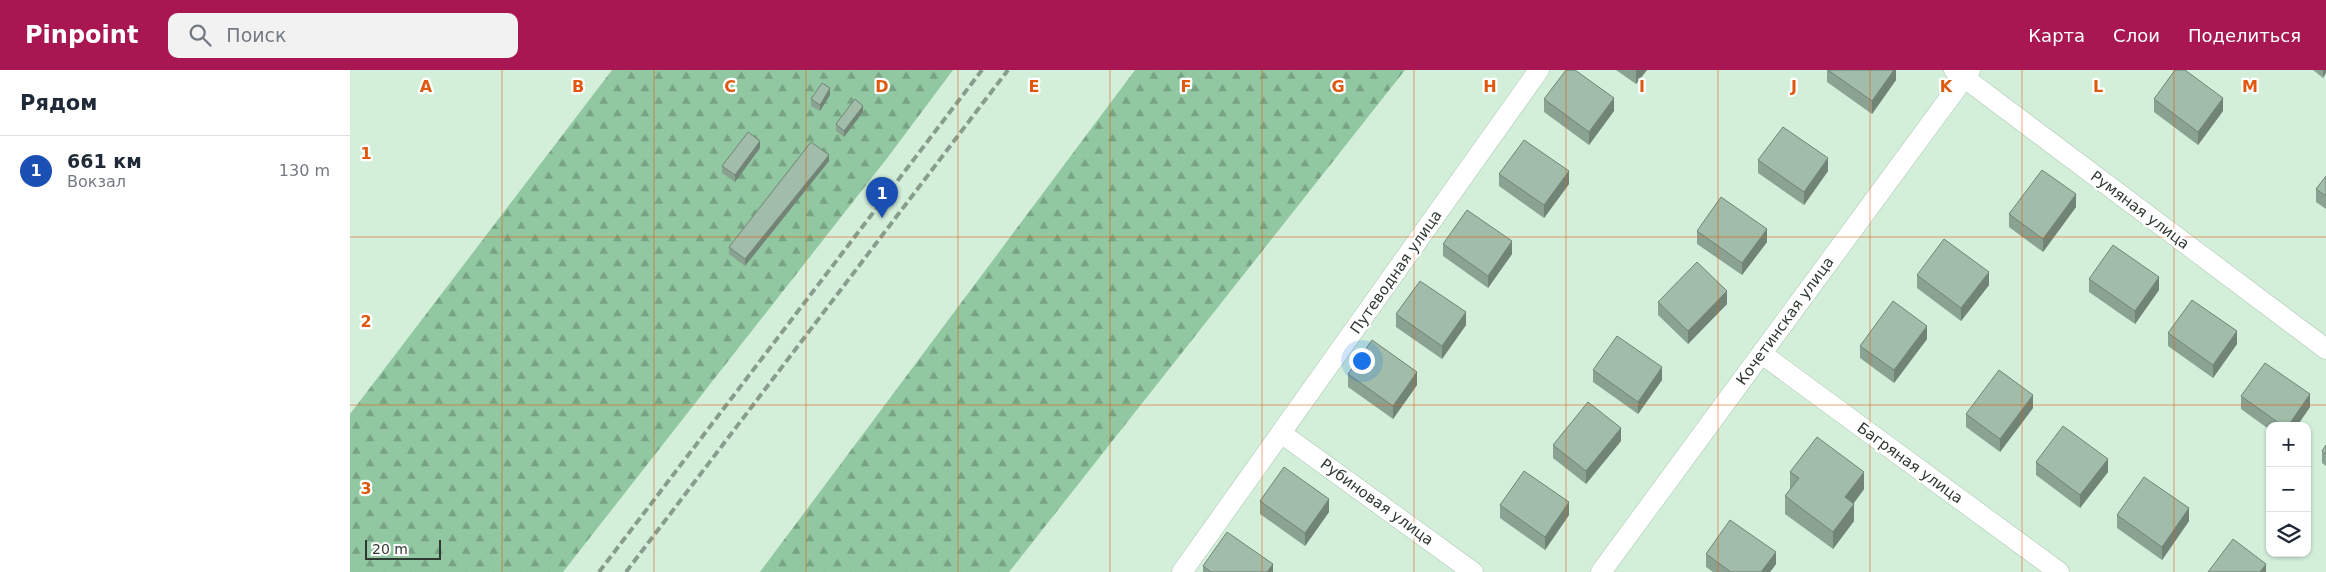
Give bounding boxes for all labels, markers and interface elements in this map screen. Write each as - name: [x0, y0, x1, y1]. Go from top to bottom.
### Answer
- search box: [168, 13, 518, 58]
- text: Pinpoint: [25, 21, 138, 49]
- icon: search: [186, 21, 214, 49]
- text: Поиск: [226, 24, 287, 46]
- text: Карта: [2028, 25, 2085, 46]
- text: Слои: [2113, 25, 2160, 46]
- text: Поделиться: [2188, 25, 2301, 46]
- text: A: [420, 77, 433, 96]
- text: B: [572, 77, 584, 96]
- text: C: [724, 77, 736, 96]
- text: D: [875, 77, 889, 96]
- text: E: [1029, 77, 1039, 96]
- text: F: [1181, 77, 1191, 96]
- text: G: [1331, 77, 1345, 96]
- text: H: [1483, 77, 1497, 96]
- text: I: [1639, 77, 1645, 96]
- text: J: [1790, 77, 1797, 96]
- text: K: [1940, 77, 1953, 96]
- text: L: [2093, 77, 2103, 96]
- text: M: [2242, 77, 2258, 96]
- text: Рядом: [20, 91, 97, 115]
- text: 1: [360, 144, 372, 163]
- text: 661 км: [67, 150, 142, 172]
- text: 1: [30, 161, 42, 180]
- text: 130 m: [279, 161, 330, 180]
- street label: Румяная улица: [2087, 167, 2193, 253]
- text: Вокзал: [67, 172, 126, 191]
- pin: 1: [866, 177, 898, 218]
- street label: Путеводная улица: [1346, 207, 1446, 337]
- street label: Кочетинская улица: [1732, 253, 1838, 389]
- text: 2: [360, 312, 372, 331]
- your location: [1349, 348, 1375, 374]
- street label: Багряная улица: [1854, 419, 1966, 507]
- map controls: [2266, 422, 2311, 557]
- button: +: [2266, 422, 2311, 467]
- street label: Рубиновая улица: [1317, 455, 1437, 549]
- button: −: [2266, 467, 2311, 512]
- text: 3: [360, 479, 372, 498]
- button: layers: [2266, 512, 2311, 557]
- scale bar: [365, 537, 441, 560]
- text: 20 m: [372, 541, 408, 557]

